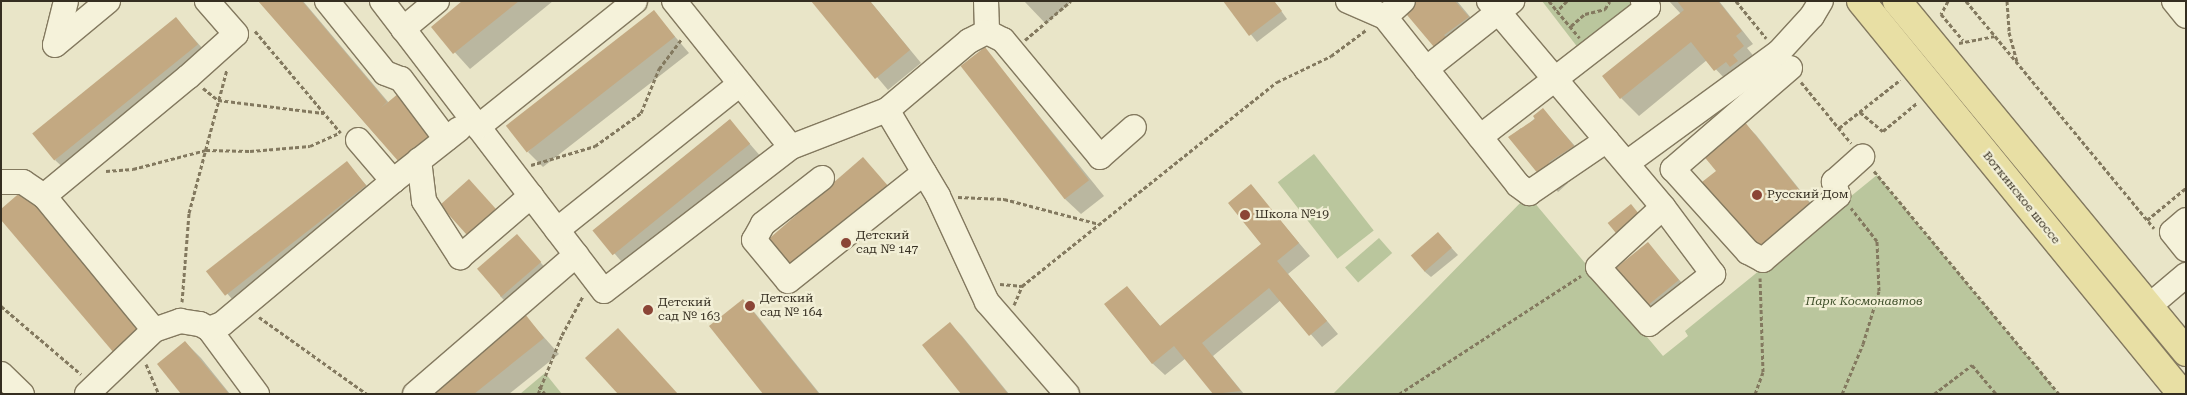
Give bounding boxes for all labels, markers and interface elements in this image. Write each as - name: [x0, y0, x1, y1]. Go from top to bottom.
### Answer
- street label: Воткинское шоссе: [1979, 149, 2063, 247]
- place label: Русский Дом: [1767, 188, 1849, 202]
- marker: Русский Дом: [1751, 189, 1763, 201]
- place label: Школа №19: [1255, 208, 1329, 222]
- marker: Школа №19: [1239, 209, 1251, 221]
- place label: Детский сад № 147: [856, 229, 918, 257]
- marker: Детский сад № 147: [840, 237, 852, 249]
- place label: Детский сад № 164: [760, 292, 822, 320]
- park label: Парк Космонавтов: [1805, 295, 1923, 309]
- place label: Детский сад № 163: [658, 296, 720, 324]
- marker: Детский сад № 164: [744, 300, 756, 312]
- marker: Детский сад № 163: [642, 304, 654, 316]

